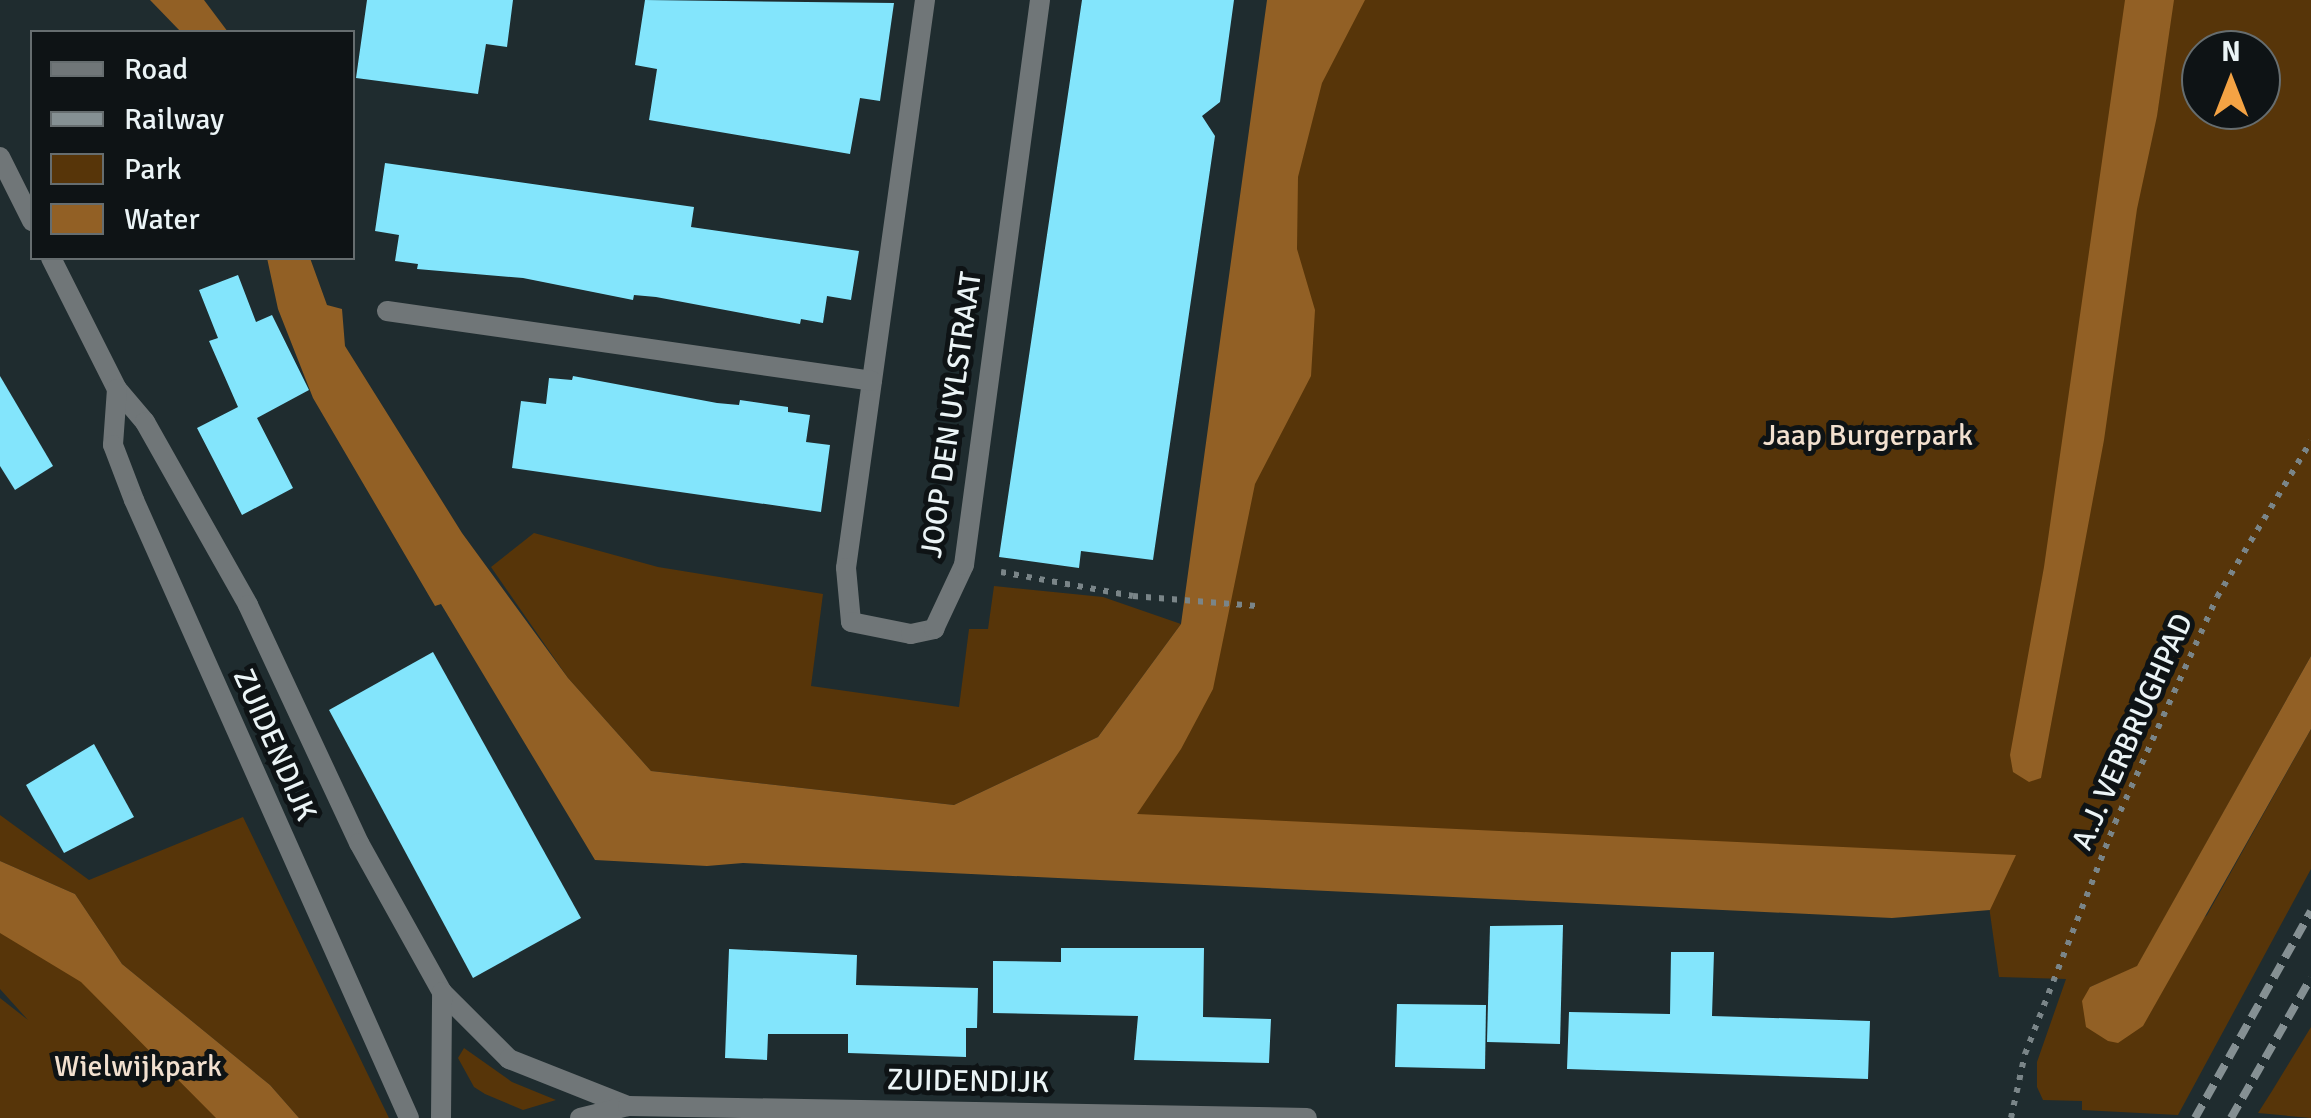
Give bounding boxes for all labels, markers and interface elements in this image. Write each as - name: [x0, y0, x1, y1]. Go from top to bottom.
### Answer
- legend: [30, 30, 355, 260]
- north arrow: [2181, 30, 2281, 130]
- text: N: [2221, 35, 2241, 69]
- text: Road: [124, 51, 188, 88]
- text: Railway: [124, 101, 224, 138]
- text: Park: [124, 151, 182, 188]
- text: Water: [124, 201, 200, 238]
- street label: JOOP DEN UYLSTRAAT: [914, 270, 990, 560]
- park label: Jaap Burgerpark: [1763, 418, 1973, 454]
- street label: A.J. VERBRUGHPAD: [2065, 608, 2201, 856]
- street label: ZUIDENDIJK: [225, 664, 323, 826]
- park label: Wielwijkpark: [54, 1049, 222, 1085]
- street label: ZUIDENDIJK: [887, 1063, 1049, 1101]

